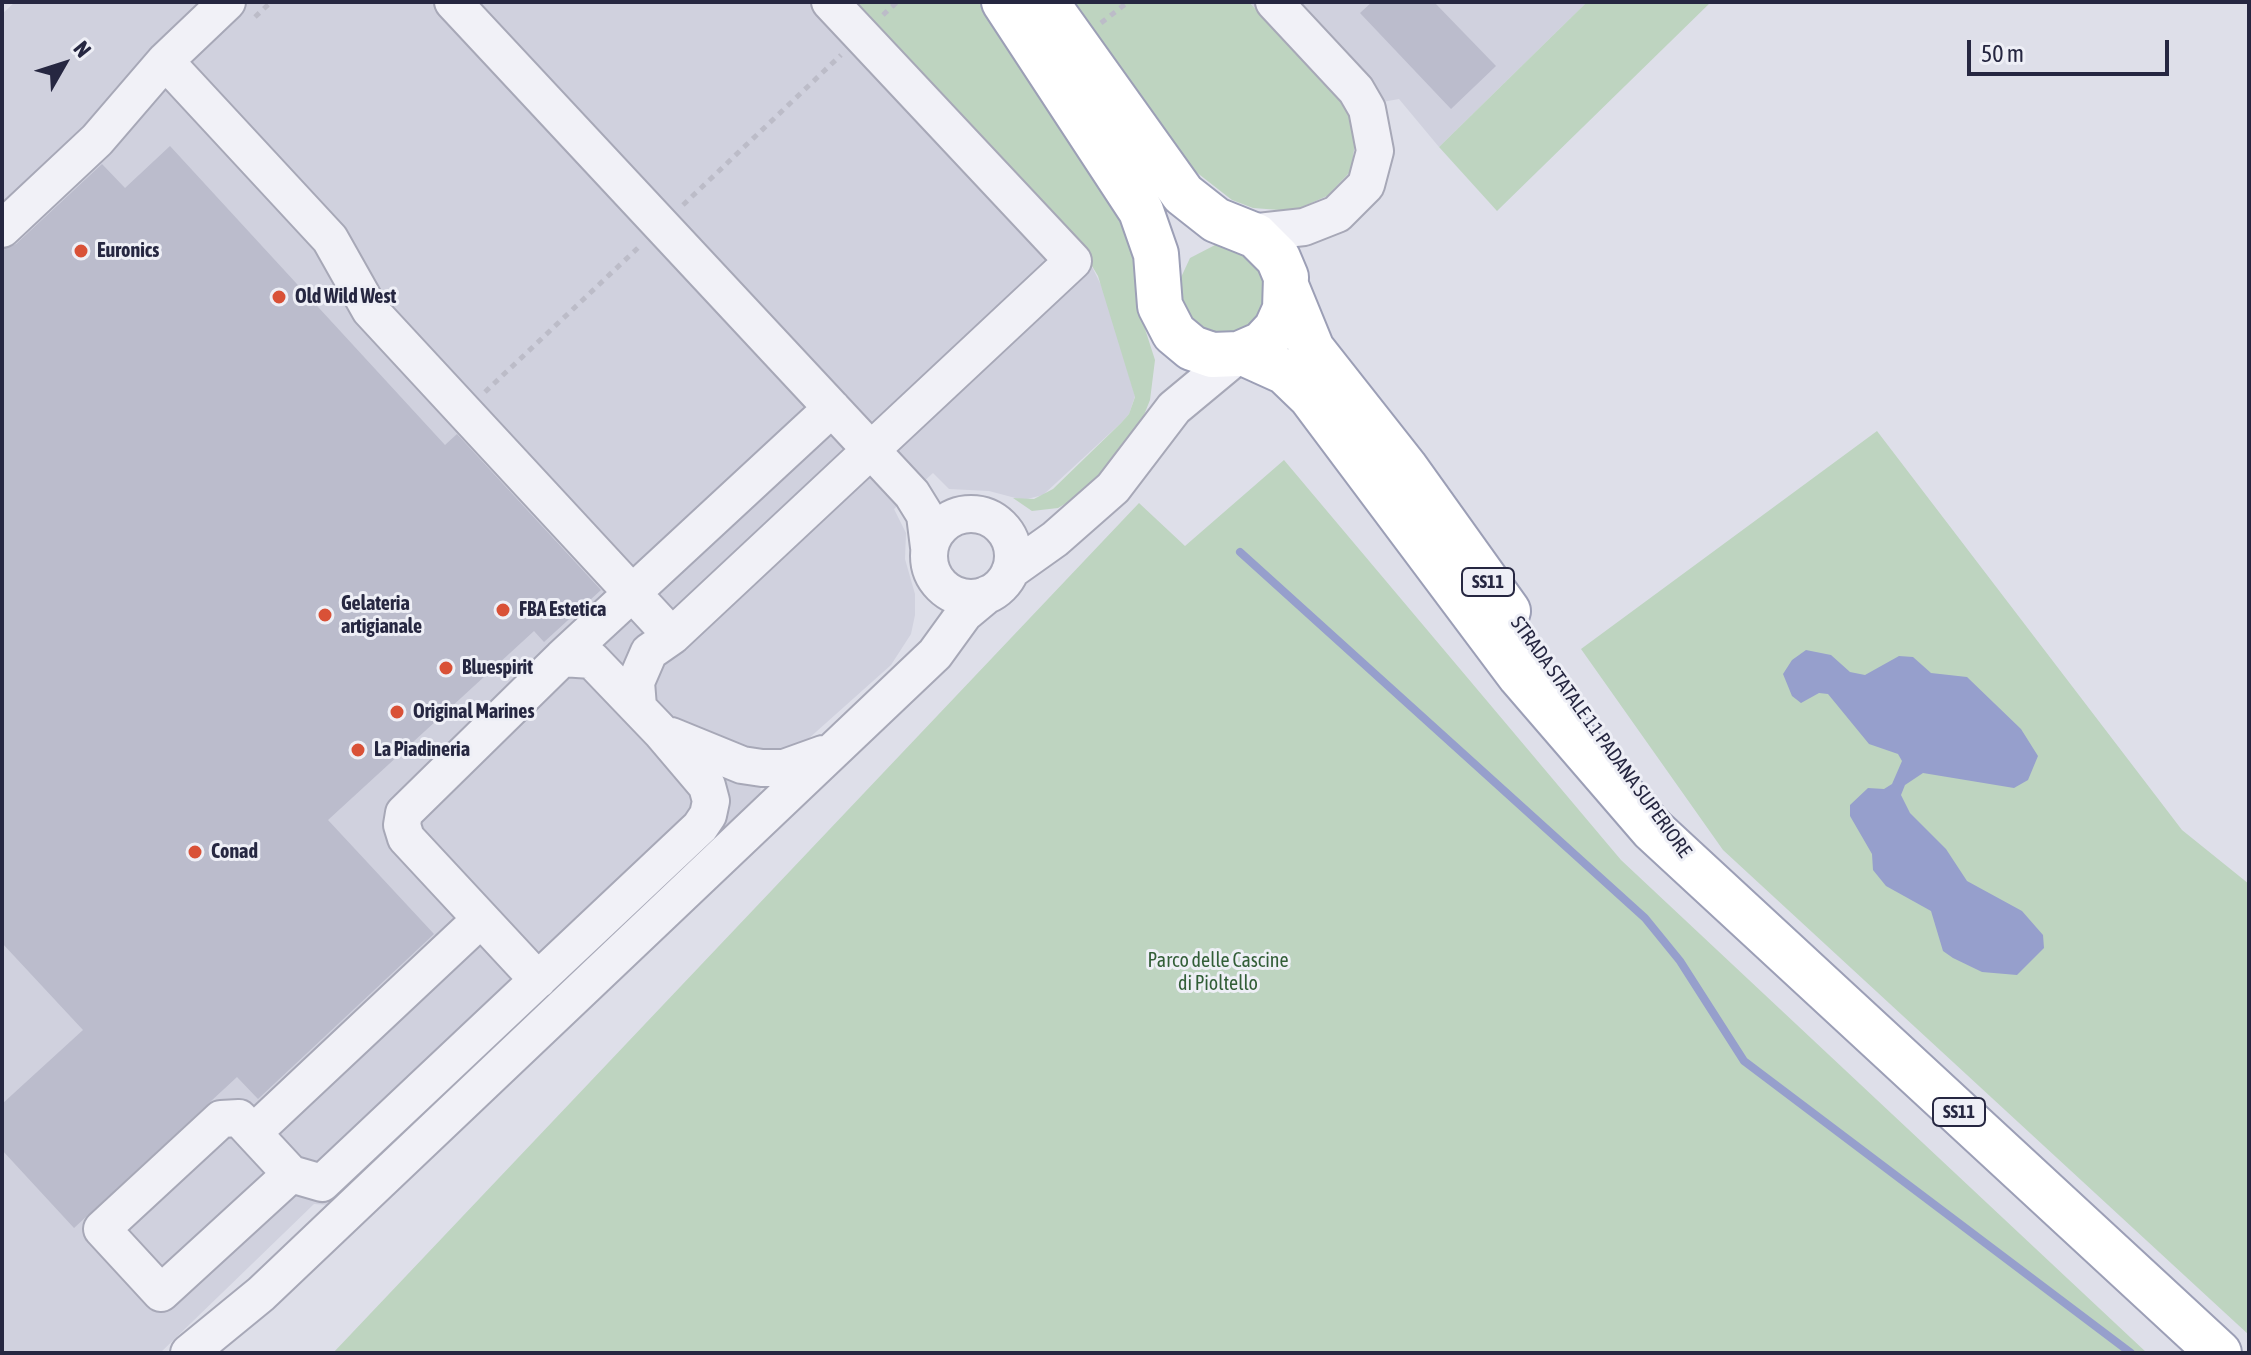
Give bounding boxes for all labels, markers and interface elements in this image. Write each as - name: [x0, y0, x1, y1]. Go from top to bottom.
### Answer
- north arrow: [24, 24, 104, 104]
- scale bar: [1971, 24, 2173, 74]
- text: N: [68, 36, 97, 62]
- text: 50 m: [1981, 40, 2024, 67]
- place label: Euronics: [97, 239, 159, 263]
- marker: Euronics: [72, 242, 90, 260]
- place label: Old Wild West: [295, 285, 396, 309]
- marker: Old Wild West: [270, 288, 288, 306]
- road number: SS11: [1462, 568, 1514, 596]
- place label: Gelateria artigianale: [341, 592, 422, 639]
- place label: FBA Estetica: [519, 598, 606, 622]
- marker: FBA Estetica: [494, 601, 512, 619]
- marker: Gelateria artigianale: [316, 606, 334, 624]
- street label: STRADA STATALE 11 PADANA SUPERIORE: [1505, 612, 1697, 862]
- place label: Bluespirit: [462, 656, 533, 680]
- marker: Bluespirit: [437, 659, 455, 677]
- place label: Original Marines: [413, 700, 534, 724]
- marker: Original Marines: [388, 703, 406, 721]
- place label: La Piadineria: [374, 738, 470, 762]
- marker: La Piadineria: [349, 741, 367, 759]
- place label: Conad: [211, 840, 258, 864]
- marker: Conad: [186, 843, 204, 861]
- park label: Parco delle Cascine di Pioltello: [1147, 949, 1289, 996]
- road number: SS11: [1933, 1098, 1985, 1126]

